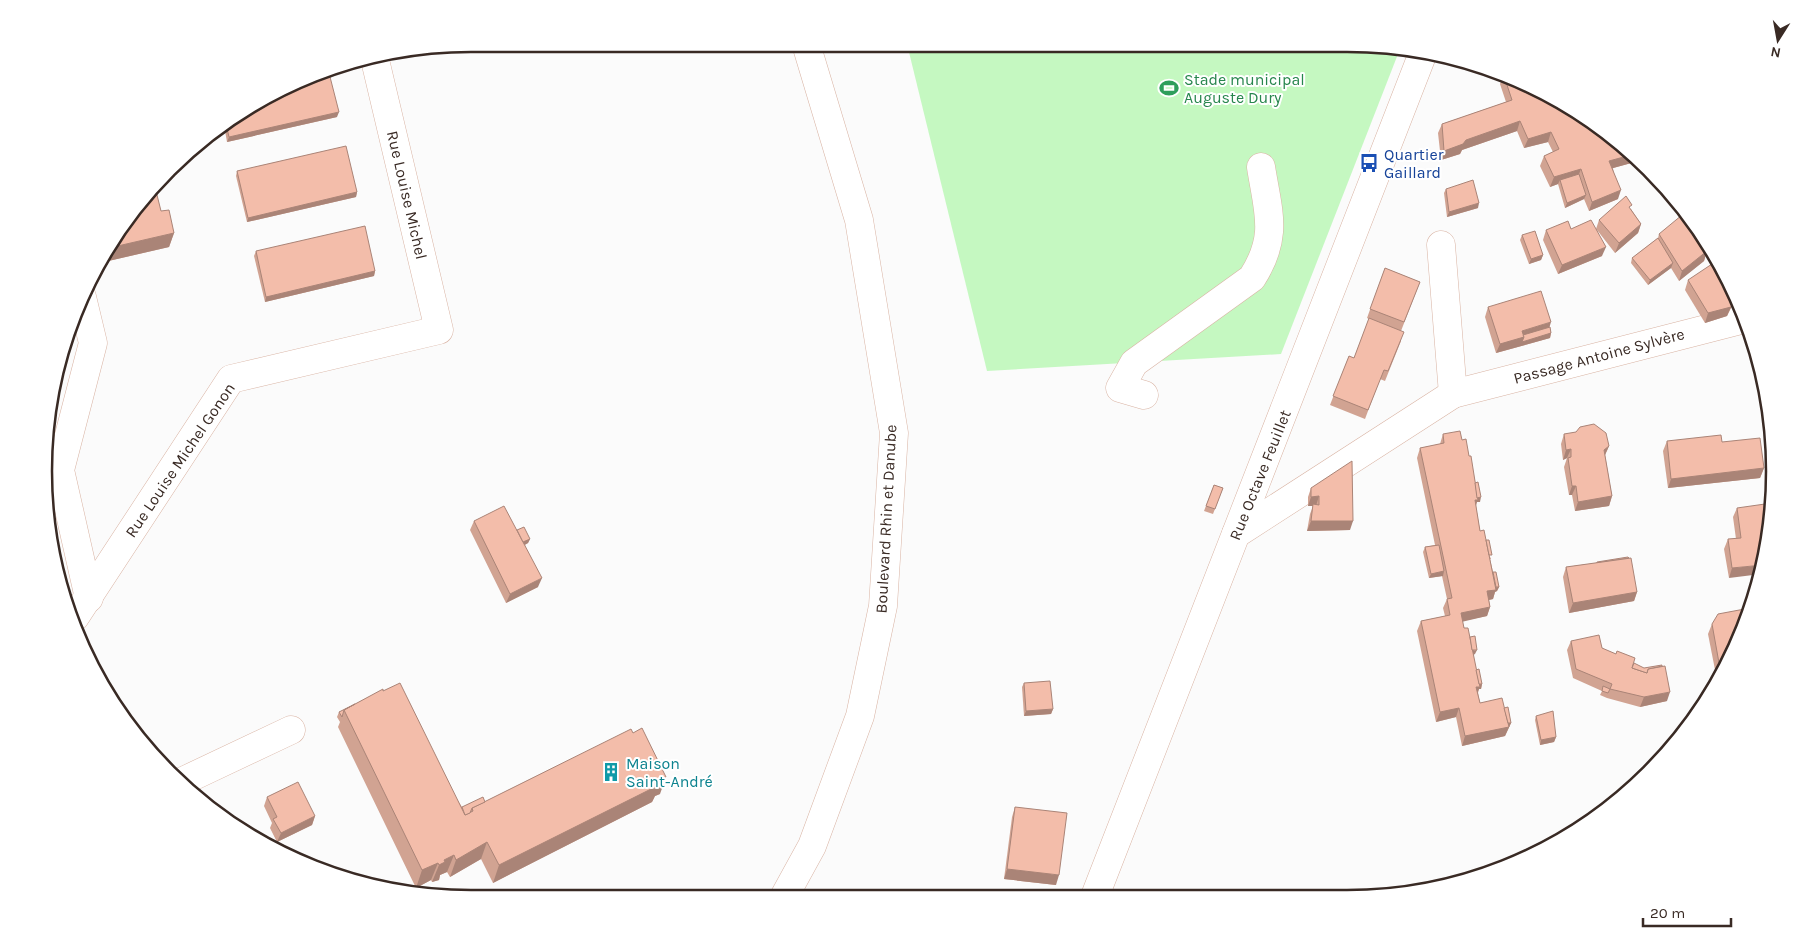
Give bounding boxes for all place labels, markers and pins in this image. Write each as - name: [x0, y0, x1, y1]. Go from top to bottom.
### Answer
- place label: Stade municipal Auguste Dury: [1184, 70, 1305, 107]
- sports icon: Stade municipal Auguste Dury: [1158, 77, 1180, 99]
- place label: Quartier Gaillard: [1384, 145, 1444, 182]
- bus stop icon: Quartier Gaillard: [1358, 152, 1380, 174]
- place label: Maison Saint-André: [626, 754, 713, 791]
- building icon: Maison Saint-André: [600, 761, 622, 783]

